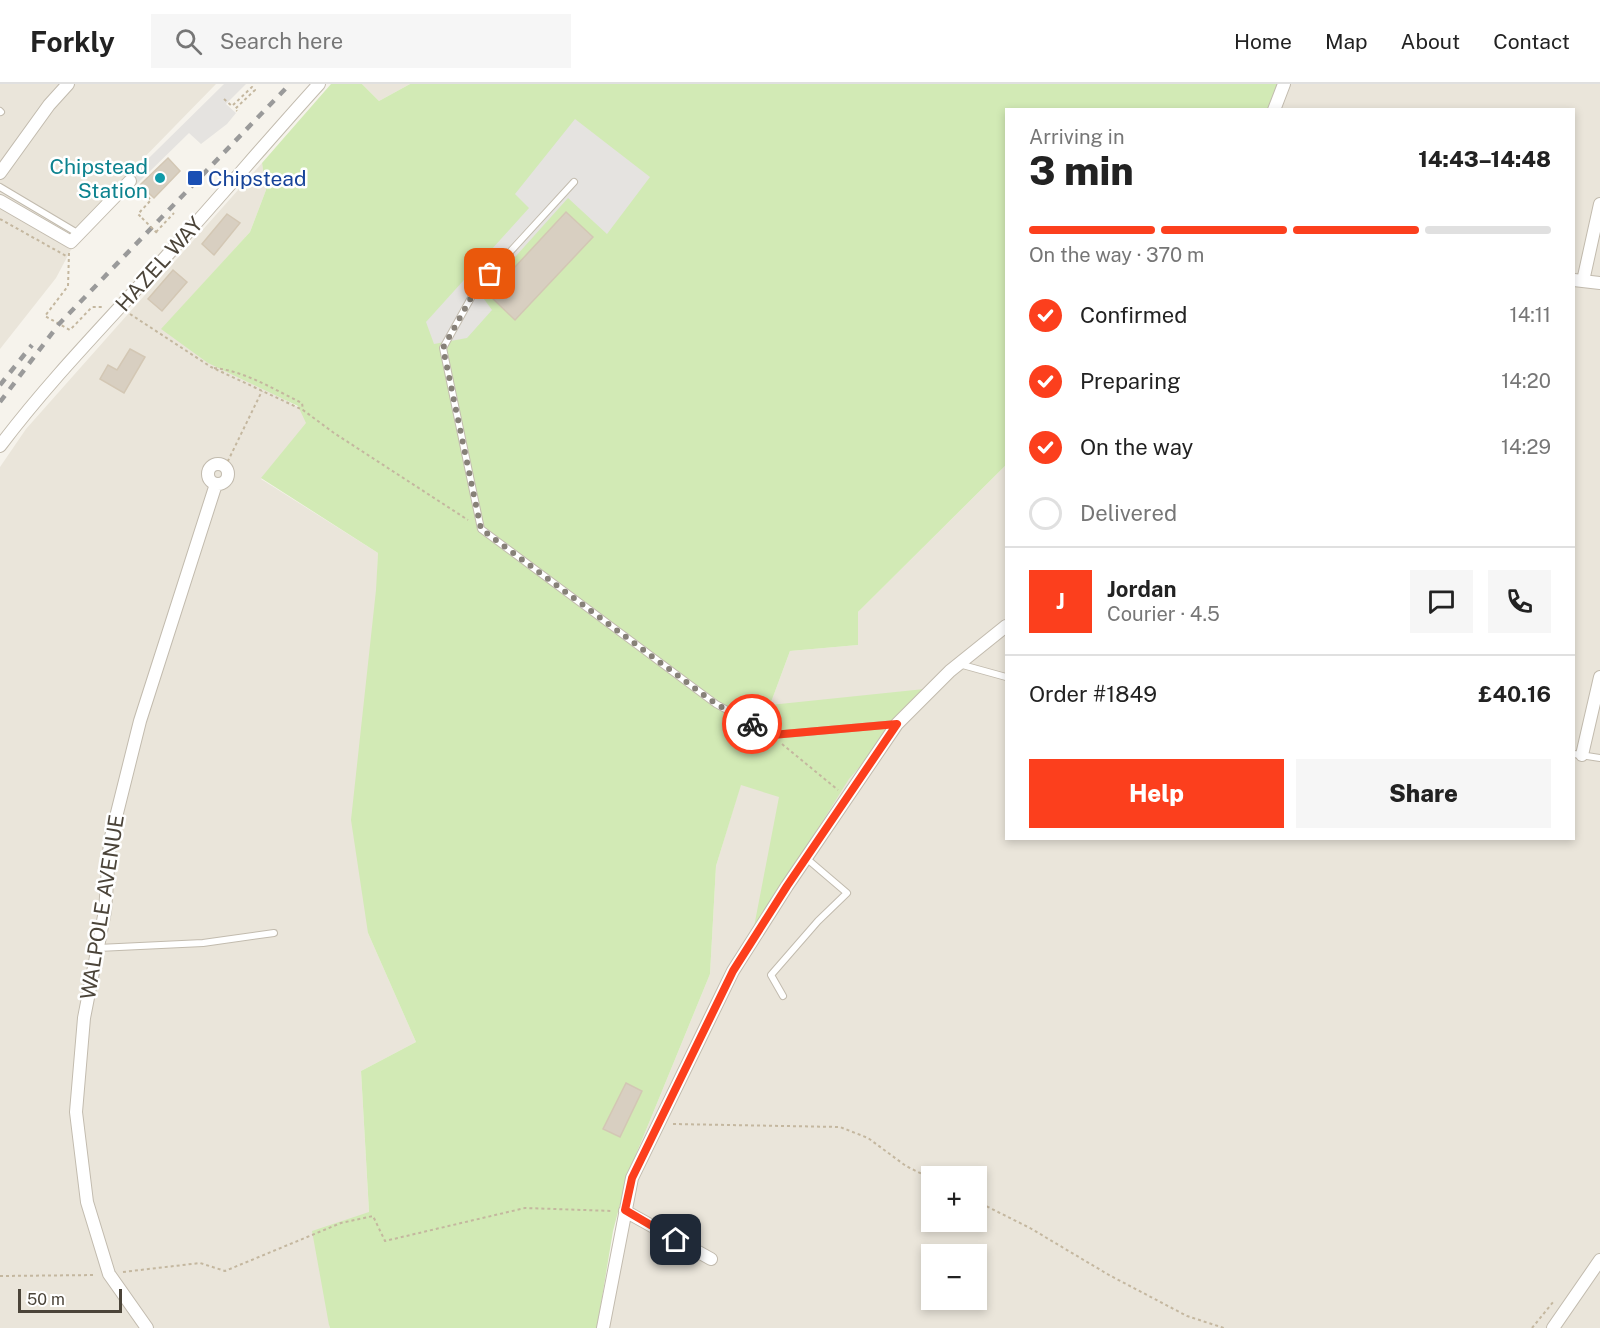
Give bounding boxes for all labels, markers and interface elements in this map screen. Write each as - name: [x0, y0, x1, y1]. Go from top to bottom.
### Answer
- search box: [151, 14, 571, 68]
- text: Forkly: [30, 25, 115, 58]
- icon: search: [172, 25, 205, 58]
- text: Search here: [220, 28, 343, 54]
- text: Home: [1234, 29, 1292, 54]
- text: Map: [1325, 29, 1368, 54]
- text: About: [1401, 29, 1460, 54]
- text: Contact: [1493, 29, 1570, 54]
- text: Arriving in: [1029, 125, 1124, 149]
- text: 14:43–14:48: [1418, 146, 1551, 172]
- text: 3 min: [1029, 148, 1134, 194]
- place label: Chipstead Station: [49, 154, 148, 203]
- place label: Chipstead: [208, 166, 307, 191]
- marker: Chipstead: [186, 169, 204, 187]
- marker: Chipstead Station: [153, 171, 167, 185]
- street label: HAZEL WAY: [110, 212, 208, 316]
- text: On the way · 370 m: [1029, 243, 1204, 267]
- pin: [464, 248, 515, 299]
- icon: bag: [473, 257, 506, 290]
- icon: check: [1029, 299, 1062, 332]
- text: Confirmed: [1080, 302, 1187, 328]
- text: 14:11: [1510, 303, 1551, 327]
- icon: check: [1029, 365, 1062, 398]
- text: Preparing: [1080, 368, 1181, 394]
- text: 14:20: [1501, 369, 1551, 393]
- icon: check: [1029, 431, 1062, 464]
- text: On the way: [1080, 434, 1193, 460]
- text: 14:29: [1501, 435, 1551, 459]
- text: Delivered: [1080, 500, 1177, 526]
- button: chat: [1410, 570, 1473, 633]
- button: phone: [1488, 570, 1551, 633]
- text: Jordan: [1107, 576, 1176, 602]
- text: J: [1056, 588, 1065, 614]
- text: Courier · 4.5: [1107, 602, 1220, 626]
- text: Order #1849: [1029, 681, 1157, 707]
- text: £40.16: [1478, 681, 1551, 707]
- courier: [722, 694, 782, 754]
- icon: bike: [736, 708, 769, 741]
- button: Help: [1029, 759, 1284, 828]
- button: Share: [1296, 759, 1551, 828]
- street label: WALPOLE AVENUE: [75, 813, 129, 1001]
- map controls: [921, 1166, 987, 1310]
- button: +: [921, 1166, 987, 1232]
- pin: [650, 1214, 701, 1265]
- icon: home: [659, 1223, 692, 1256]
- button: −: [921, 1244, 987, 1310]
- scale bar: [18, 1286, 122, 1314]
- text: 50 m: [27, 1290, 65, 1309]

